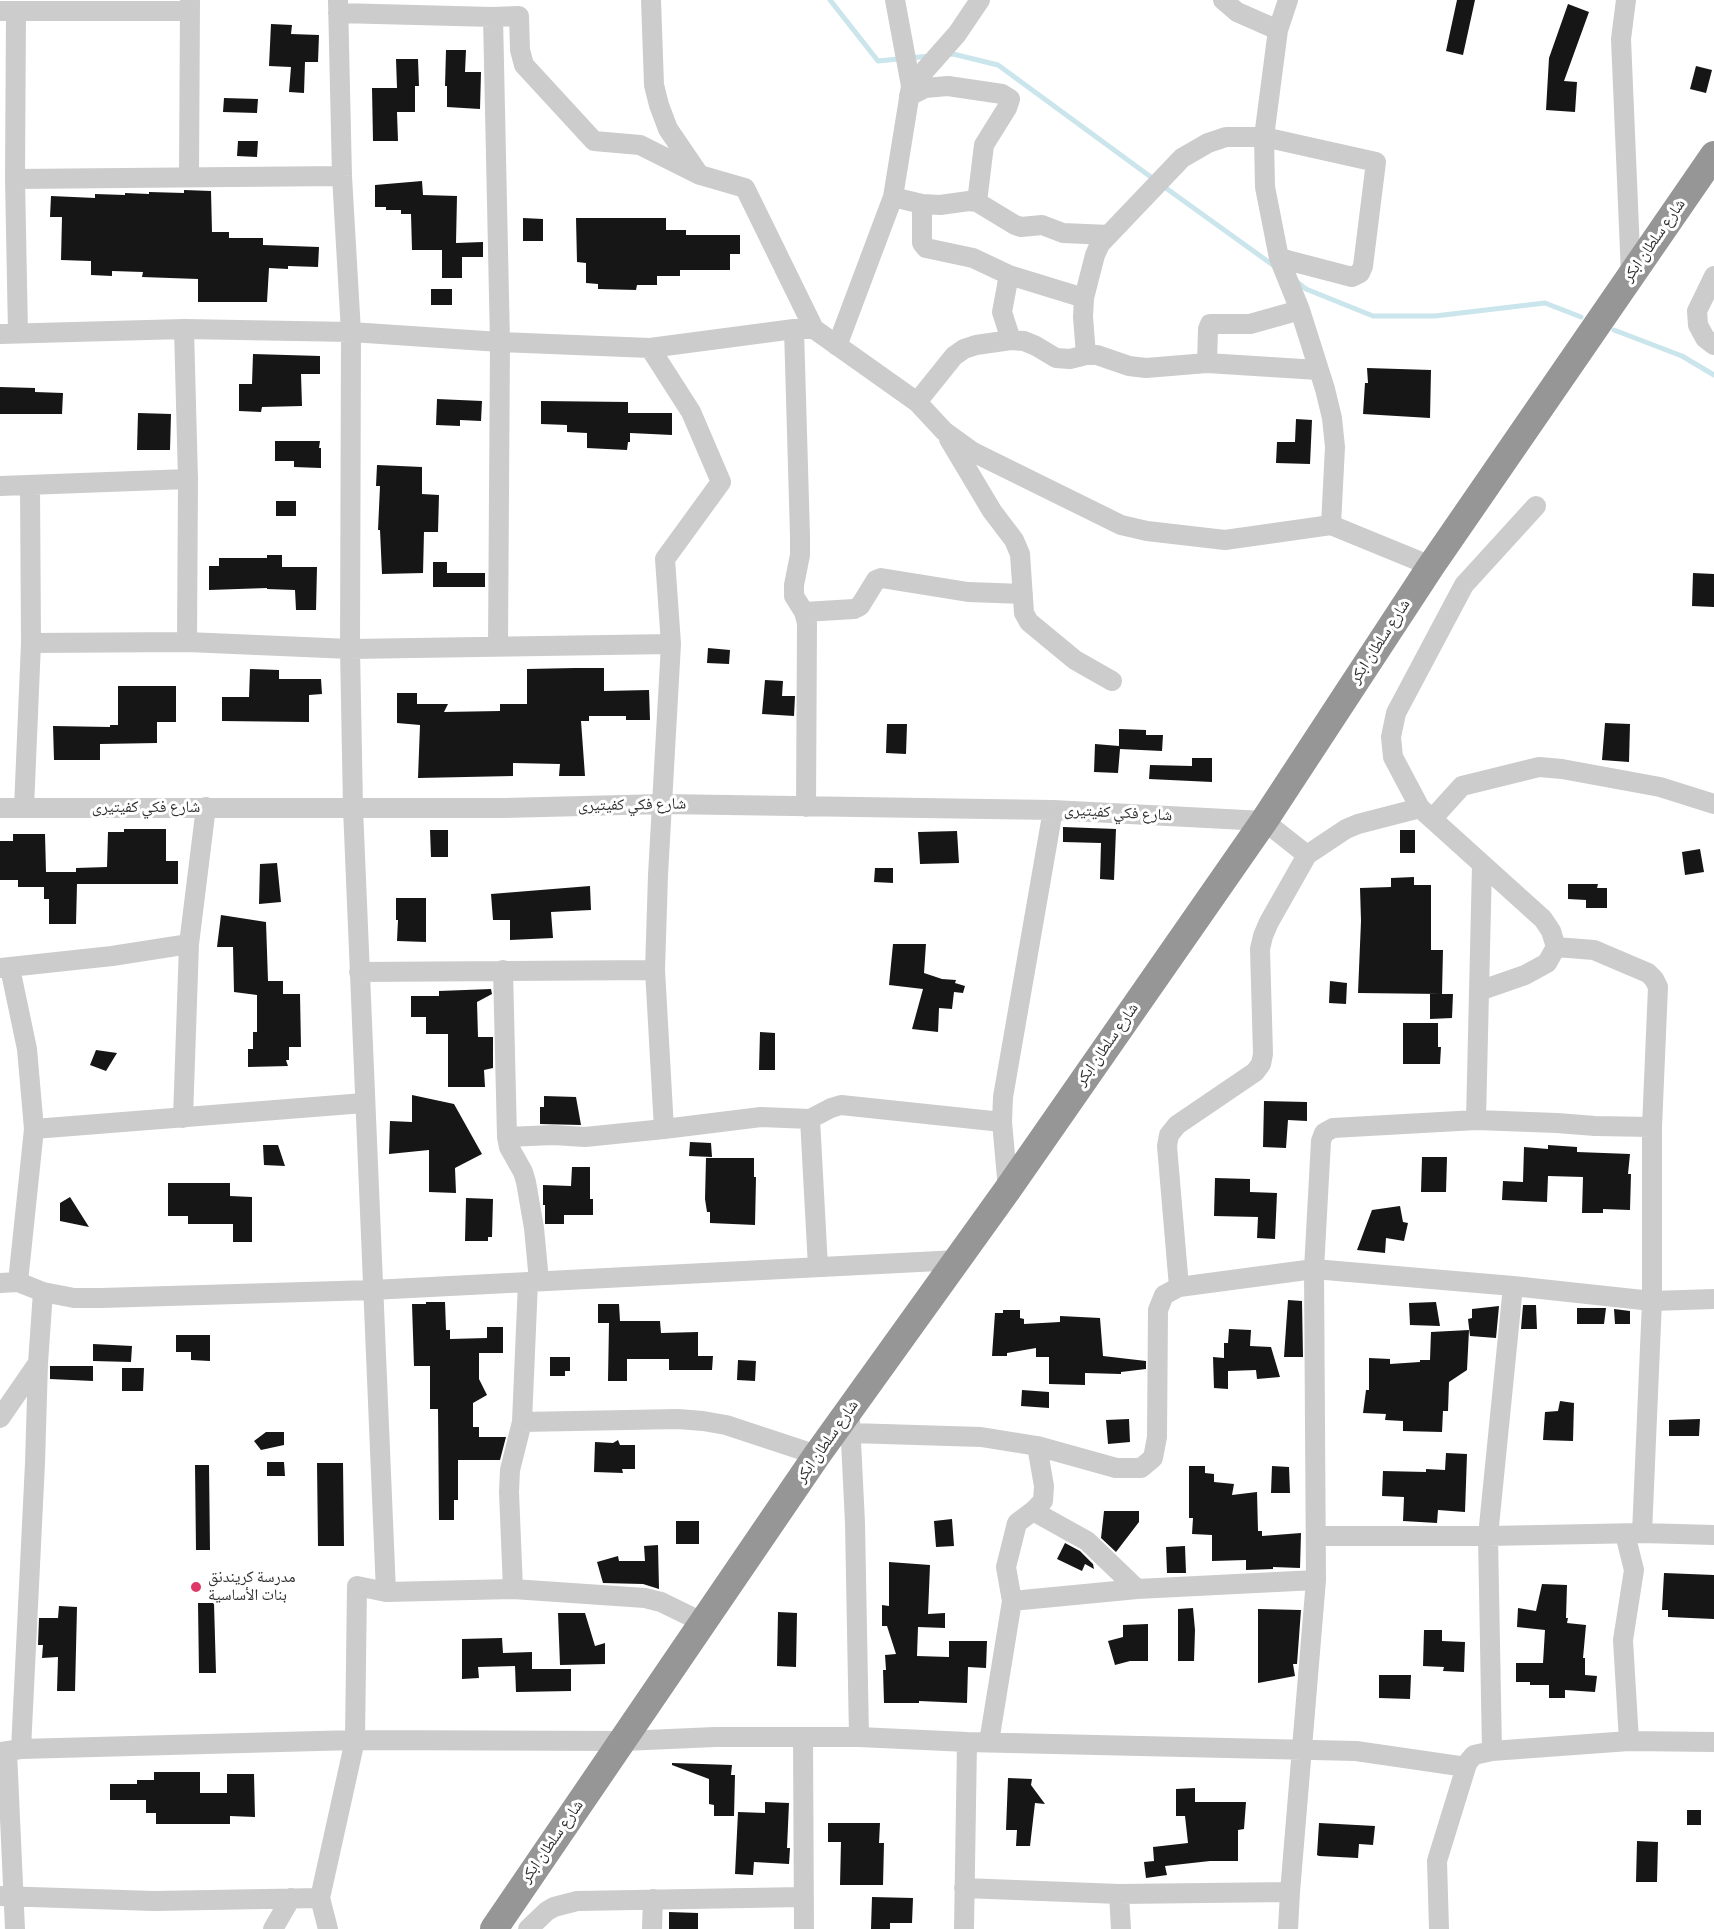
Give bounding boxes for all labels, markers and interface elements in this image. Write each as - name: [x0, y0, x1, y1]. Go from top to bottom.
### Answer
- street label: شارع سلطان ابكر: [1619, 196, 1691, 286]
- street label: شارع سلطان ابكر: [1347, 596, 1415, 688]
- street label: شارع فكي كفيتيرى: [578, 795, 686, 817]
- street label: شارع فكي كفيتيرى: [92, 798, 200, 818]
- street label: شارع فكي كفيتيرى: [1063, 802, 1173, 826]
- street label: شارع سلطان ابكر: [1072, 1000, 1144, 1090]
- street label: شارع سلطان ابكر: [792, 1397, 864, 1487]
- place label: مدرسة كريندنق بنات الأساسية: [208, 1568, 296, 1606]
- marker: مدرسة كريندنق بنات الأساسية: [189, 1580, 203, 1594]
- street label: شارع سلطان ابكر: [517, 1797, 589, 1887]

